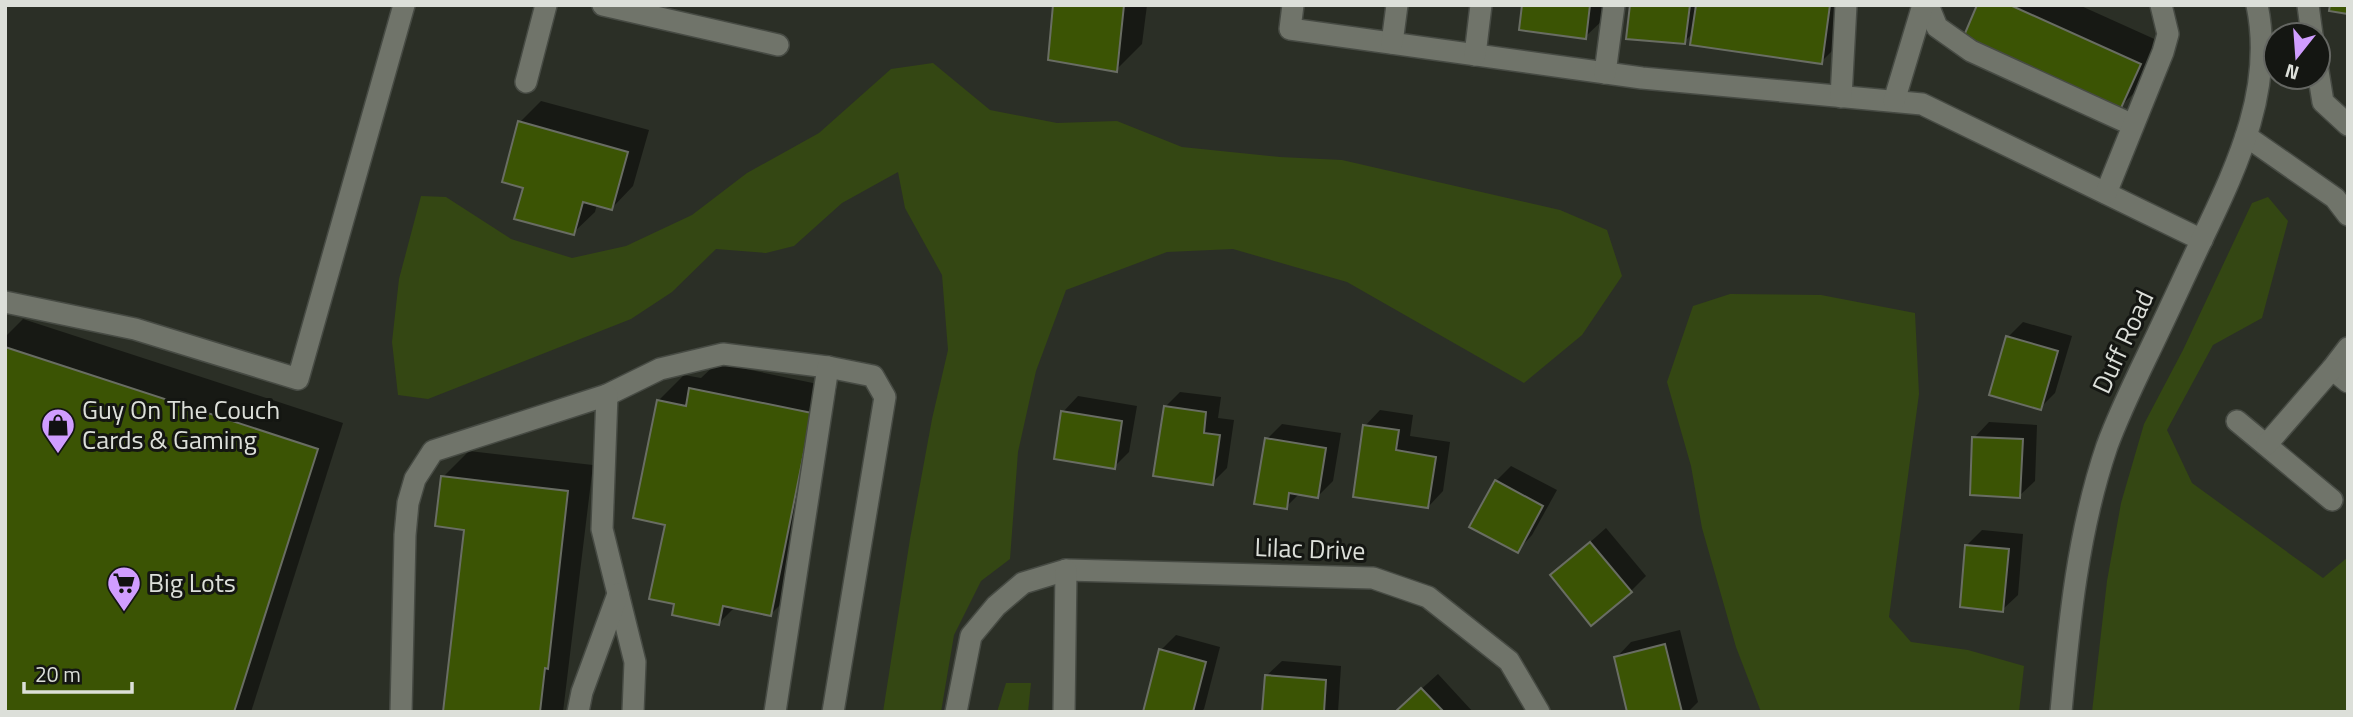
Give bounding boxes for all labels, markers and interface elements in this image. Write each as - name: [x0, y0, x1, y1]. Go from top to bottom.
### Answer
- north arrow: [2262, 21, 2332, 91]
- text: N: [2281, 57, 2302, 89]
- street label: Duff Road: [2082, 284, 2163, 400]
- place label: Guy On The Couch Cards & Gaming: [82, 390, 280, 459]
- shop icon: Guy On The Couch Cards & Gaming: [39, 406, 77, 455]
- street label: Lilac Drive: [1254, 527, 1366, 570]
- place label: Big Lots: [148, 563, 236, 602]
- supermarket icon: Big Lots: [105, 564, 143, 613]
- scale bar: [24, 650, 133, 694]
- text: 20 m: [35, 658, 81, 690]

